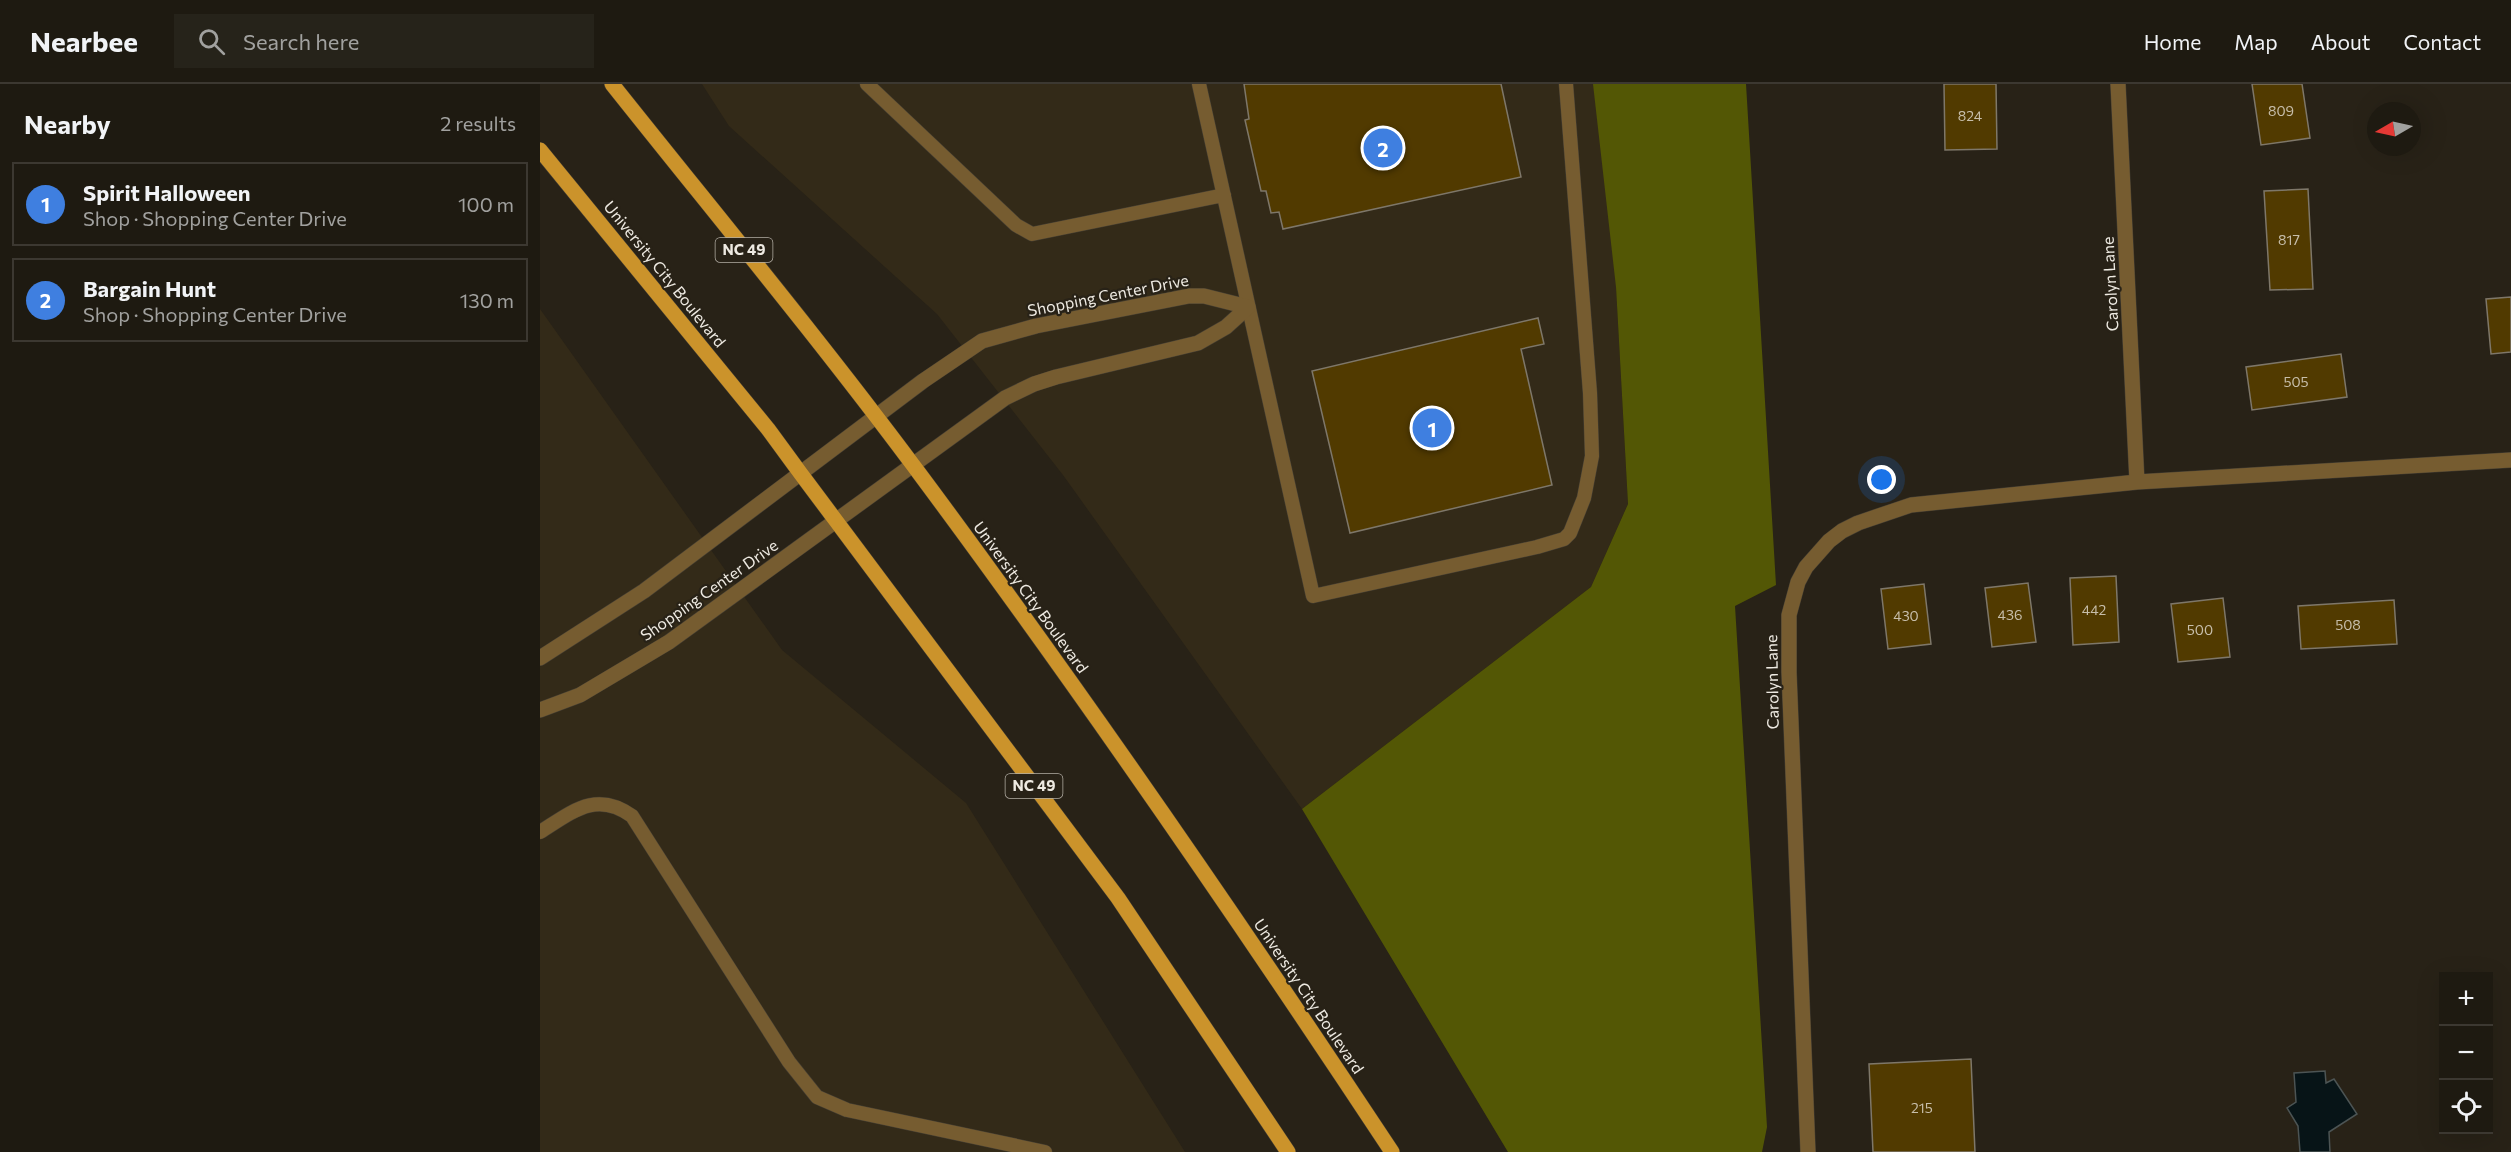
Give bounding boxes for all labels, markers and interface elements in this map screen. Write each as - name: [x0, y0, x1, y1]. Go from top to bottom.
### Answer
- search box: [174, 14, 594, 68]
- text: Nearbee: [30, 24, 138, 58]
- icon: search: [195, 25, 228, 58]
- text: Search here: [243, 28, 359, 55]
- text: Home: [2144, 29, 2201, 54]
- text: Map: [2234, 29, 2278, 54]
- text: About: [2311, 29, 2370, 54]
- text: Contact: [2403, 29, 2481, 54]
- house number: 809: [2268, 102, 2294, 119]
- north arrow: [2367, 102, 2421, 156]
- house number: 824: [1958, 107, 1983, 124]
- text: Nearby: [24, 108, 111, 139]
- text: 2 results: [440, 111, 516, 135]
- pin: 2: [1364, 126, 1402, 170]
- text: Spirit Halloween: [83, 179, 251, 206]
- text: 1: [41, 192, 50, 216]
- text: 100 m: [458, 192, 514, 216]
- street label: University City Boulevard: [601, 197, 730, 351]
- text: Shop · Shopping Center Drive: [83, 206, 347, 230]
- house number: 817: [2278, 231, 2300, 248]
- street label: Carolyn Lane: [2098, 236, 2121, 332]
- road number: NC 49: [716, 238, 772, 262]
- street label: Shopping Center Drive: [1026, 270, 1190, 319]
- text: Bargain Hunt: [83, 275, 216, 302]
- text: 2: [40, 288, 51, 312]
- text: 130 m: [460, 288, 514, 312]
- text: Shop · Shopping Center Drive: [83, 302, 347, 326]
- house number: 505: [2283, 373, 2309, 390]
- pin: 1: [1412, 406, 1452, 450]
- your location: [1867, 465, 1896, 494]
- street label: University City Boulevard: [970, 517, 1093, 676]
- street label: Shopping Center Drive: [636, 535, 781, 644]
- house number: 442: [2082, 601, 2106, 618]
- house number: 436: [1998, 606, 2022, 623]
- house number: 430: [1893, 607, 1919, 624]
- house number: 508: [2335, 616, 2361, 633]
- house number: 500: [2187, 621, 2213, 638]
- street label: Carolyn Lane: [1761, 634, 1782, 730]
- road number: NC 49: [1006, 774, 1062, 798]
- street label: University City Boulevard: [1250, 915, 1368, 1077]
- map controls: [2439, 972, 2493, 1134]
- button: +: [2439, 972, 2493, 1026]
- button: −: [2439, 1026, 2493, 1080]
- button: locate: [2439, 1080, 2493, 1134]
- house number: 215: [1911, 1099, 1933, 1116]

